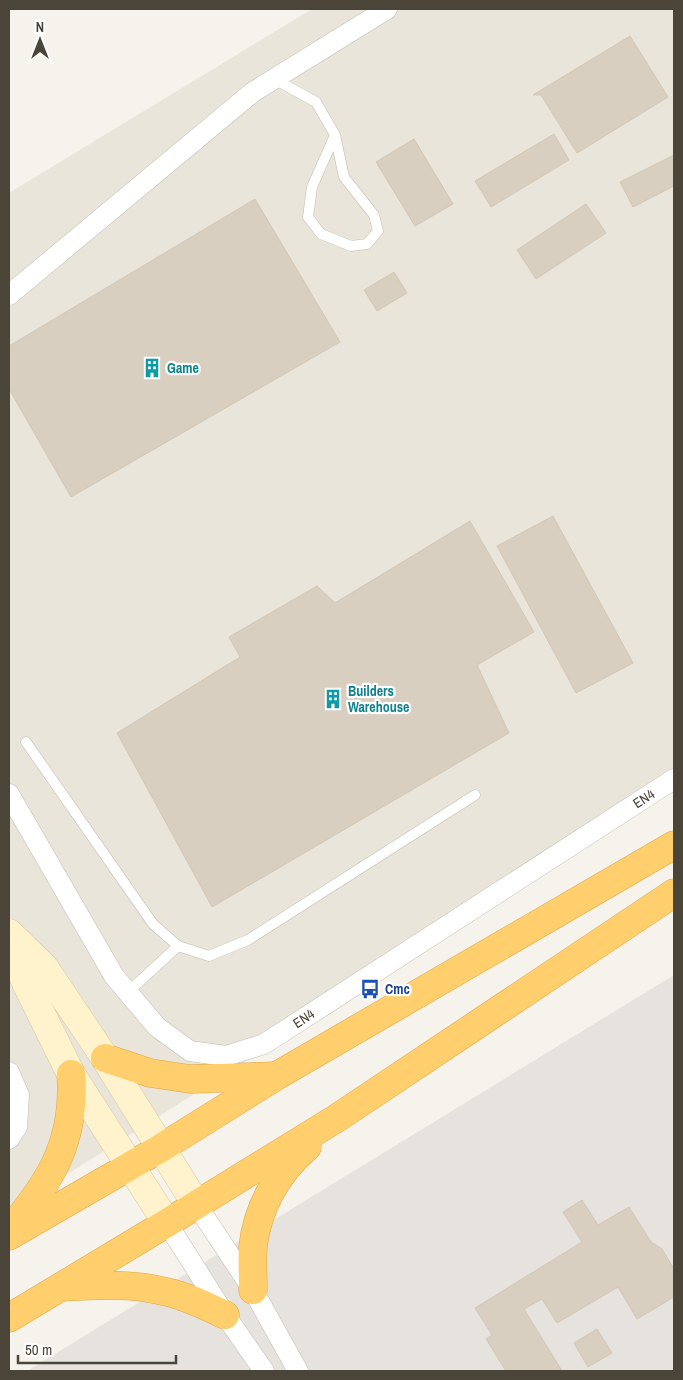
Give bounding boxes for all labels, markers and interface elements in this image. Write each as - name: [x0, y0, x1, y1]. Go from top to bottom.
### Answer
- north arrow: [15, 15, 65, 65]
- text: N: [36, 18, 44, 36]
- building icon: Game: [141, 357, 163, 379]
- place label: Game: [167, 359, 199, 377]
- place label: Builders Warehouse: [348, 682, 409, 716]
- building icon: Builders Warehouse: [322, 688, 344, 710]
- street label: EN4: [629, 785, 659, 812]
- bus stop icon: Cmc: [359, 978, 381, 1000]
- place label: Cmc: [385, 980, 410, 998]
- street label: EN4: [289, 1004, 318, 1032]
- scale bar: [18, 1332, 175, 1364]
- text: 50 m: [25, 1339, 52, 1360]

